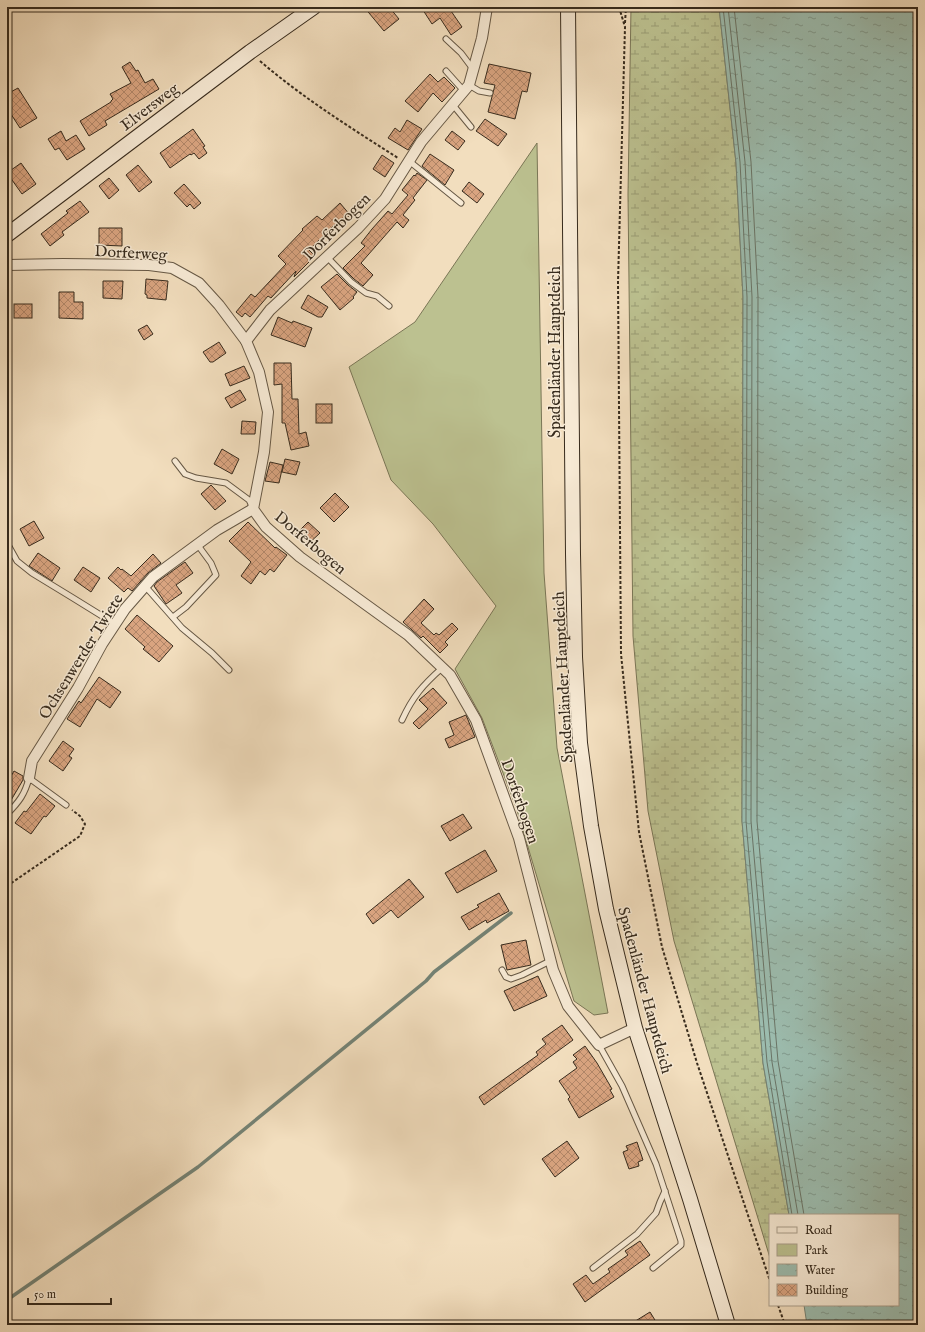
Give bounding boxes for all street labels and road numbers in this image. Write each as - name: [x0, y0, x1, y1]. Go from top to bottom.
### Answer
- street label: Elversweg: [117, 79, 183, 136]
- street label: Dorferbogen: [299, 189, 376, 266]
- street label: Dorferweg: [94, 242, 168, 266]
- street label: Spadenländer Hauptdeich: [546, 266, 566, 438]
- street label: Dorferbogen: [270, 508, 350, 580]
- street label: Spadenländer Hauptdeich: [549, 590, 578, 763]
- street label: Ochsenwerder Twiete: [35, 591, 128, 723]
- street label: Dorferbogen: [495, 757, 543, 847]
- street label: Spadenländer Hauptdeich: [612, 905, 676, 1077]

